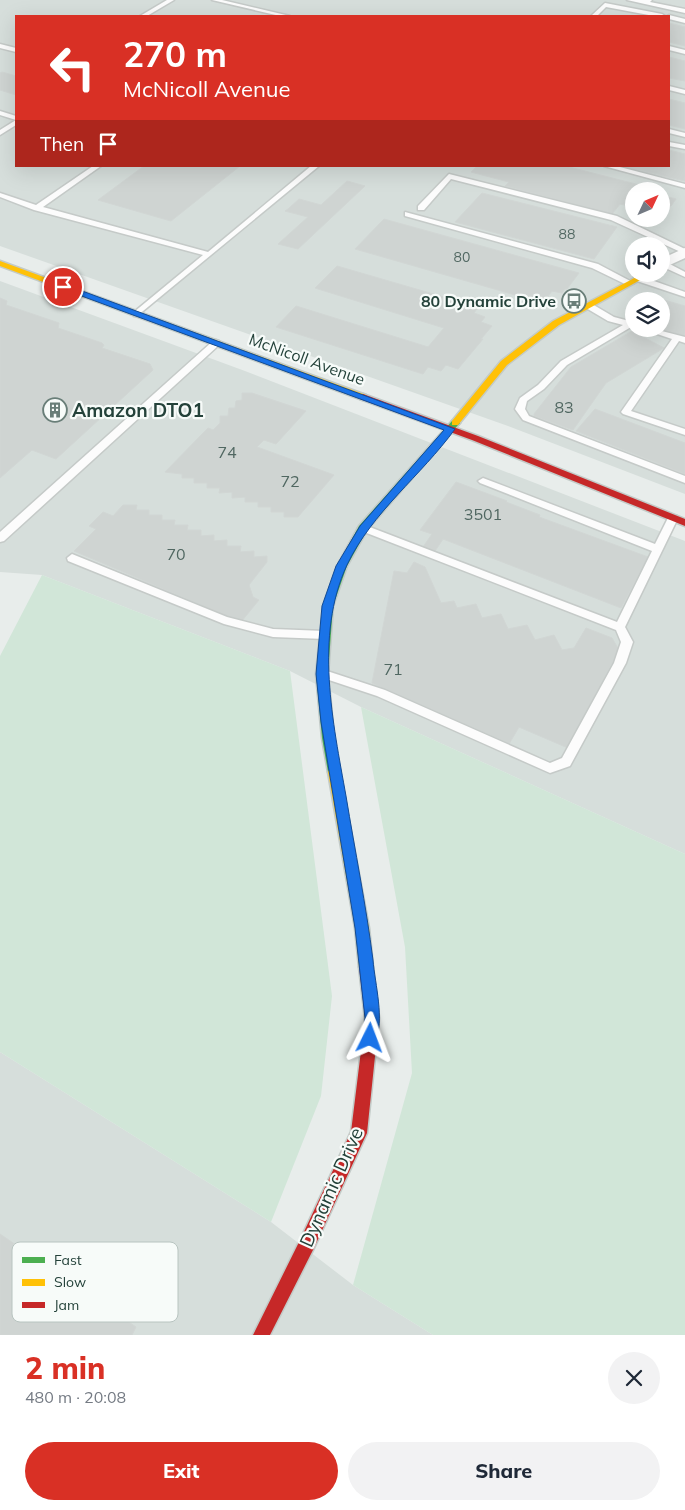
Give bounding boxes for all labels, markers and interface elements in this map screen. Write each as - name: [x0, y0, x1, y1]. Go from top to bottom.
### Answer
- text: 270 m: [123, 32, 227, 76]
- icon: left: [40, 35, 105, 100]
- text: McNicoll Avenue: [123, 75, 291, 103]
- icon: arrive: [94, 130, 122, 158]
- text: Then: [40, 132, 84, 156]
- north arrow: [625, 182, 670, 228]
- map controls: [625, 182, 670, 337]
- house number: 88: [559, 225, 575, 243]
- button: sound: [625, 237, 670, 282]
- house number: 80: [454, 248, 470, 266]
- pin: [42, 266, 84, 308]
- icon: arrive: [49, 273, 77, 301]
- bus stop icon: 80 Dynamic Drive: [561, 288, 587, 314]
- place label: 80 Dynamic Drive: [421, 291, 556, 311]
- button: layers: [625, 292, 670, 337]
- street label: McNicoll Avenue: [246, 329, 368, 389]
- building icon: Amazon DTO1: [42, 397, 68, 423]
- house number: 83: [554, 397, 574, 417]
- place label: Amazon DTO1: [72, 398, 204, 422]
- house number: 74: [217, 442, 237, 462]
- house number: 72: [280, 471, 300, 491]
- house number: 3501: [464, 504, 502, 524]
- house number: 70: [166, 544, 186, 564]
- house number: 71: [383, 659, 403, 679]
- position arrow: [343, 1011, 395, 1063]
- street label: Dynamic Drive: [294, 1124, 368, 1250]
- legend: [12, 1242, 178, 1322]
- text: Fast: [54, 1251, 82, 1269]
- text: Slow: [54, 1273, 86, 1291]
- text: Jam: [54, 1296, 79, 1314]
- text: 2 min: [25, 1349, 105, 1387]
- button: close: [608, 1352, 660, 1404]
- text: 480 m · 20:08: [25, 1387, 126, 1407]
- button: Exit: [25, 1442, 338, 1500]
- button: Share: [348, 1442, 660, 1500]

